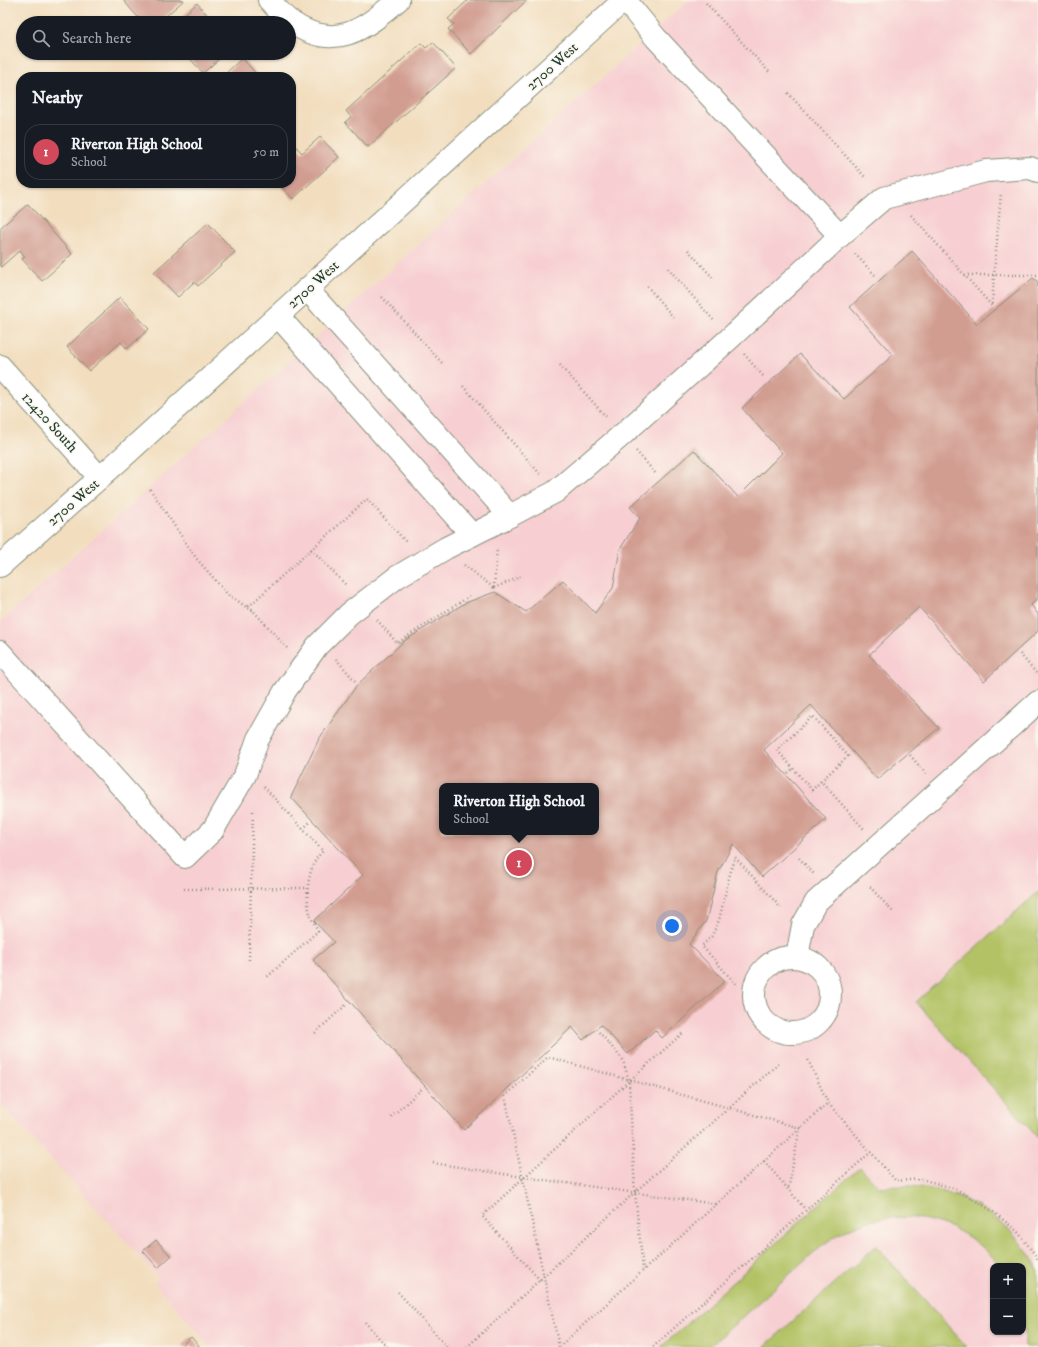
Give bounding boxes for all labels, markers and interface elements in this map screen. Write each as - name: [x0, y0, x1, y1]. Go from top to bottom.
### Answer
- search box: [16, 16, 296, 60]
- icon: search: [30, 27, 52, 49]
- text: Search here: [62, 29, 131, 48]
- street label: 2700 West: [522, 38, 582, 95]
- text: Nearby: [32, 87, 82, 109]
- text: Riverton High School: [71, 135, 202, 154]
- text: 1: [44, 144, 48, 160]
- text: 50 m: [253, 144, 279, 160]
- text: School: [71, 154, 107, 170]
- street label: 2700 West: [283, 256, 343, 313]
- street label: 12420 South: [17, 388, 82, 457]
- street label: 2700 West: [43, 474, 104, 530]
- popup: [439, 783, 599, 835]
- text: Riverton High School: [453, 792, 585, 811]
- text: School: [453, 811, 489, 827]
- pin: 1: [506, 848, 532, 878]
- your location: [662, 916, 682, 936]
- map controls: [990, 1263, 1026, 1335]
- button: +: [990, 1263, 1026, 1299]
- button: −: [990, 1299, 1026, 1335]

